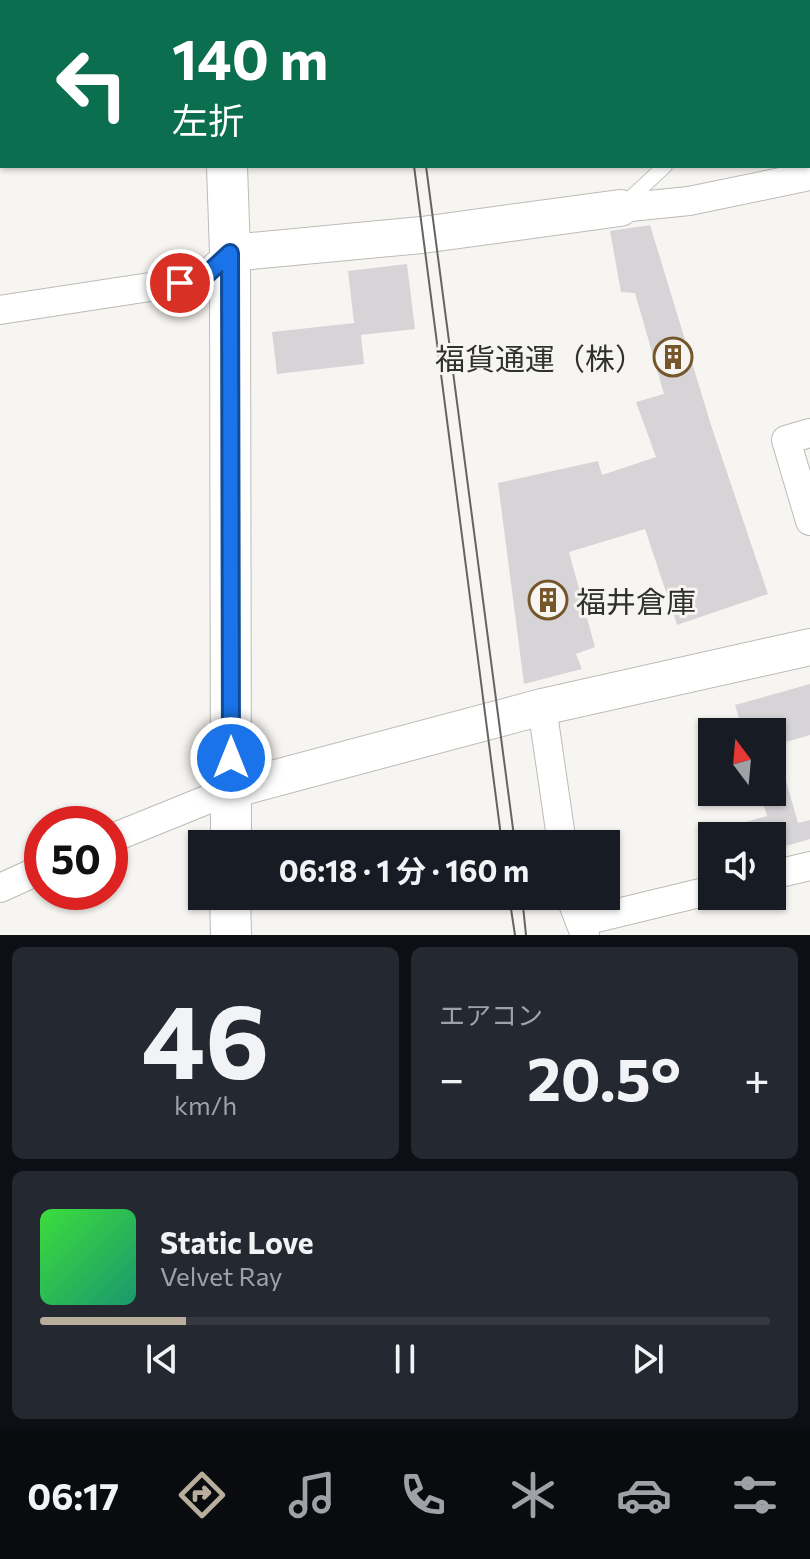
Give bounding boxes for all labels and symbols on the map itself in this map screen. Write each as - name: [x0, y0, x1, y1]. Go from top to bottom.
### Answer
- pin: [146, 249, 214, 317]
- building icon: 福貨通運（株）: [652, 336, 694, 378]
- place label: 福貨通運（株）: [435, 339, 645, 376]
- building icon: 福井倉庫: [527, 579, 569, 621]
- place label: 福井倉庫: [576, 582, 696, 619]
- position arrow: [189, 716, 273, 800]
- north arrow: [698, 718, 786, 806]
- speed limit sign: 50: [24, 806, 128, 910]

